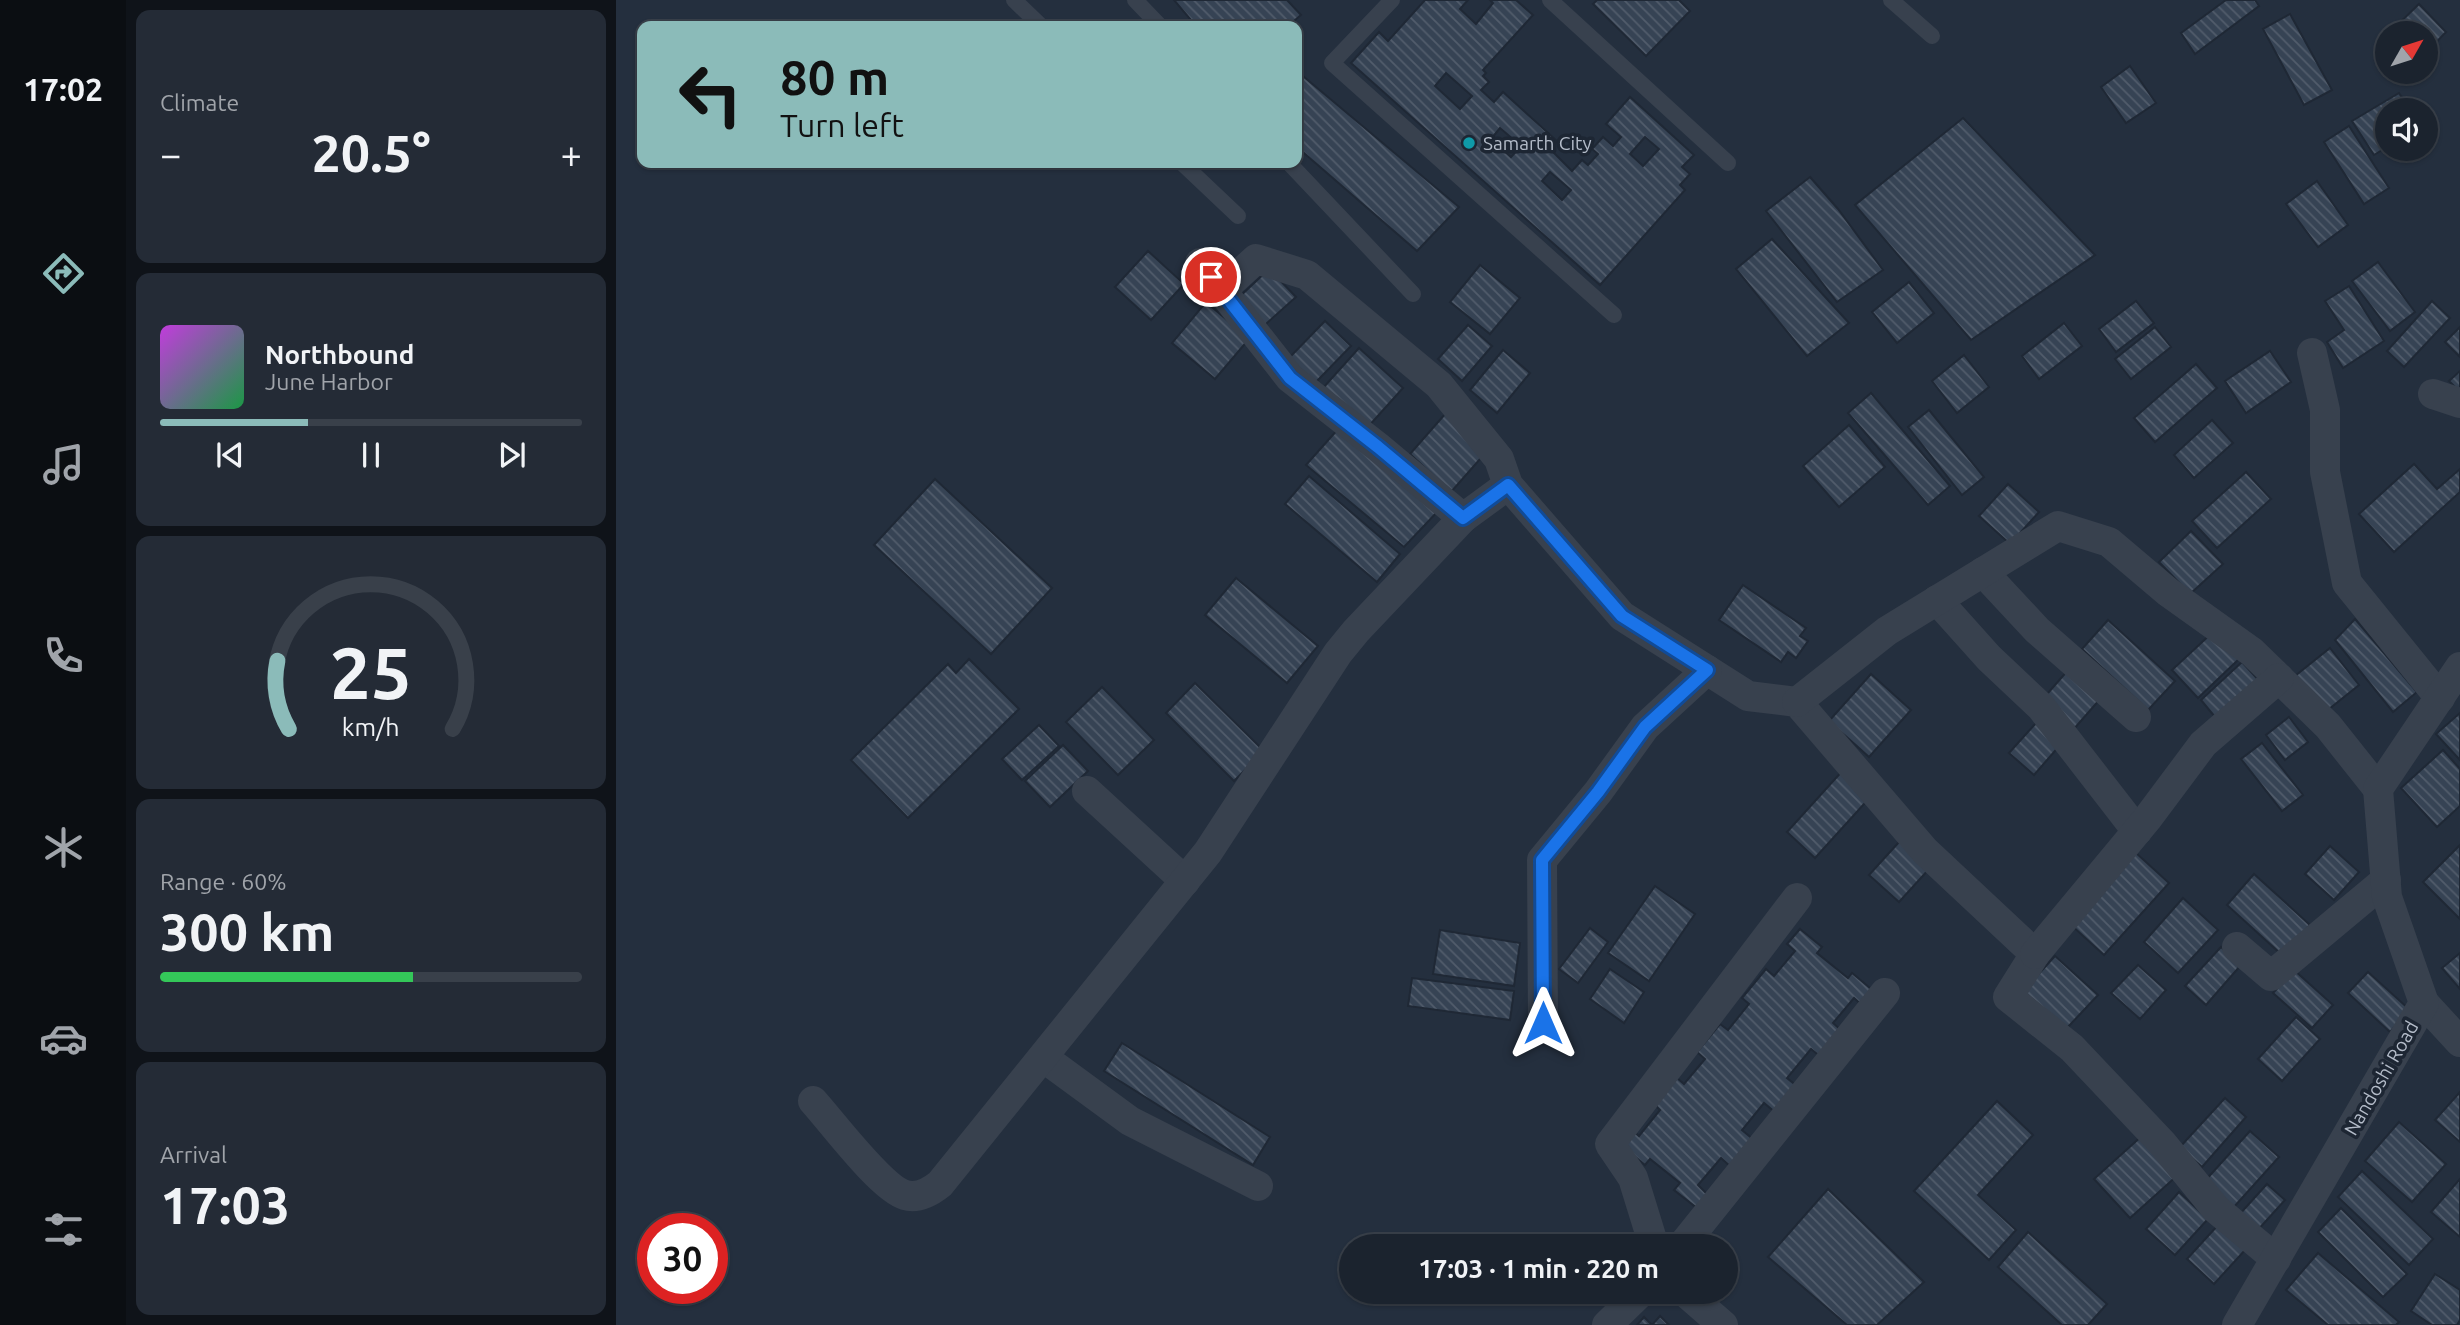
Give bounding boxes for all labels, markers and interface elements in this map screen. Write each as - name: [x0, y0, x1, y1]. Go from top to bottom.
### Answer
- north arrow: [2375, 21, 2438, 84]
- map controls: [2375, 21, 2438, 161]
- icon: left: [665, 49, 756, 140]
- text: 80 m: [780, 49, 889, 104]
- text: 17:02: [23, 71, 103, 107]
- text: Climate: [160, 90, 239, 115]
- button: sound: [2375, 98, 2438, 161]
- text: Turn left: [780, 107, 904, 143]
- text: 20.5°: [311, 124, 431, 182]
- place label: Samarth City: [1483, 132, 1592, 154]
- text: −: [160, 133, 181, 175]
- text: +: [561, 133, 582, 175]
- marker: Samarth City: [1461, 135, 1477, 151]
- pin: [1181, 247, 1241, 307]
- icon: directions: [39, 249, 88, 298]
- icon: arrive: [1192, 258, 1230, 296]
- text: Northbound: [265, 340, 414, 369]
- text: June Harbor: [265, 369, 393, 394]
- icon: previous: [211, 436, 249, 474]
- icon: pause: [352, 436, 390, 474]
- icon: next: [493, 436, 531, 474]
- icon: music: [39, 440, 88, 489]
- icon: phone: [39, 631, 88, 680]
- text: 25: [330, 631, 412, 713]
- text: km/h: [342, 712, 400, 740]
- icon: climate: [39, 823, 88, 872]
- text: Range · 60%: [160, 869, 287, 894]
- text: 300 km: [160, 903, 334, 961]
- position arrow: [1506, 986, 1580, 1060]
- icon: car: [39, 1014, 88, 1063]
- street label: Nandoshi Road: [2339, 1017, 2423, 1139]
- text: Arrival: [160, 1142, 227, 1167]
- text: 17:03: [160, 1176, 290, 1234]
- icon: filters: [39, 1205, 88, 1254]
- speed limit sign: 30: [637, 1213, 728, 1304]
- text: 17:03 · 1 min · 220 m: [1418, 1254, 1659, 1283]

